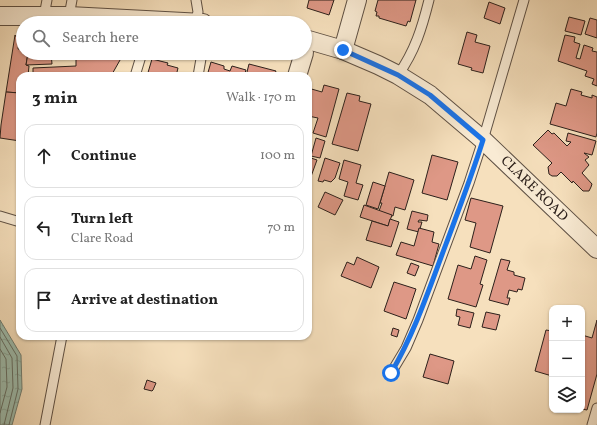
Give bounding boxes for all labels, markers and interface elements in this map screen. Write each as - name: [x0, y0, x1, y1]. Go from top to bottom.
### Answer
- search box: [16, 16, 312, 60]
- icon: search: [30, 27, 52, 49]
- text: Search here: [62, 28, 139, 49]
- route end: [334, 41, 352, 59]
- text: 3 min: [32, 87, 78, 110]
- text: Walk · 170 m: [226, 89, 296, 107]
- icon: ahead: [33, 145, 55, 167]
- text: Continue: [71, 146, 136, 167]
- text: 100 m: [260, 147, 295, 165]
- street label: CLARE ROAD: [496, 152, 572, 226]
- text: Turn left: [71, 209, 133, 230]
- icon: left: [33, 217, 55, 239]
- text: 70 m: [267, 219, 295, 237]
- text: Clare Road: [71, 230, 133, 248]
- icon: arrive: [33, 289, 55, 311]
- text: Arrive at destination: [71, 290, 218, 311]
- map controls: [549, 305, 585, 413]
- button: +: [549, 305, 585, 341]
- button: −: [549, 341, 585, 377]
- route start: [382, 364, 400, 382]
- button: layers: [549, 377, 585, 413]

